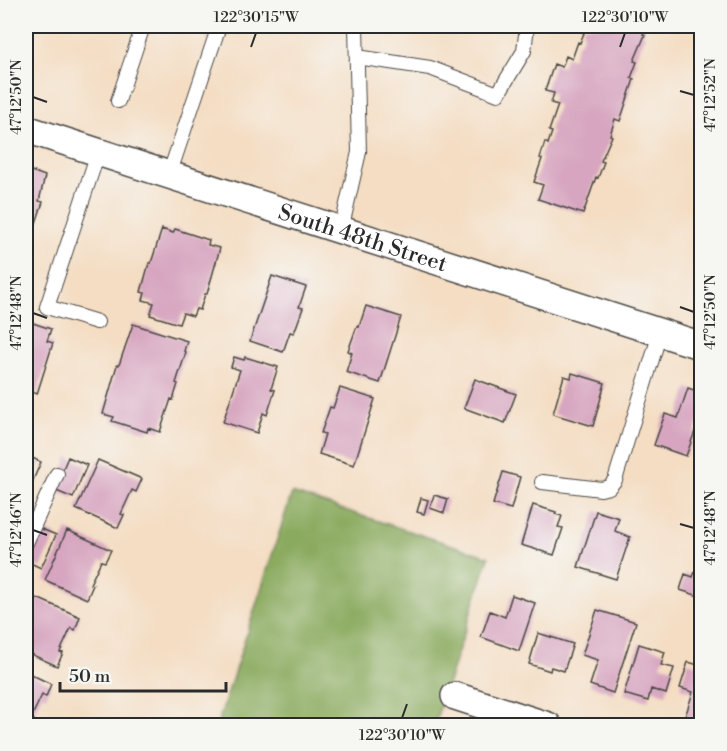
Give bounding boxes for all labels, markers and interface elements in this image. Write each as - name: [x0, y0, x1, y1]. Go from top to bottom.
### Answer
- text: 122°30'15"W: [213, 8, 299, 27]
- text: 122°30'10"W: [582, 8, 669, 27]
- text: 47°12'52"N: [701, 58, 720, 132]
- text: 47°12'50"N: [7, 59, 26, 135]
- street label: South 48th Street: [275, 199, 450, 278]
- text: 47°12'50"N: [701, 274, 720, 350]
- text: 47°12'48"N: [7, 275, 26, 351]
- text: 47°12'48"N: [701, 490, 720, 566]
- text: 47°12'46"N: [7, 492, 26, 568]
- scale bar: [60, 655, 226, 693]
- text: 50 m: [69, 665, 111, 688]
- text: 122°30'10"W: [359, 726, 446, 745]

